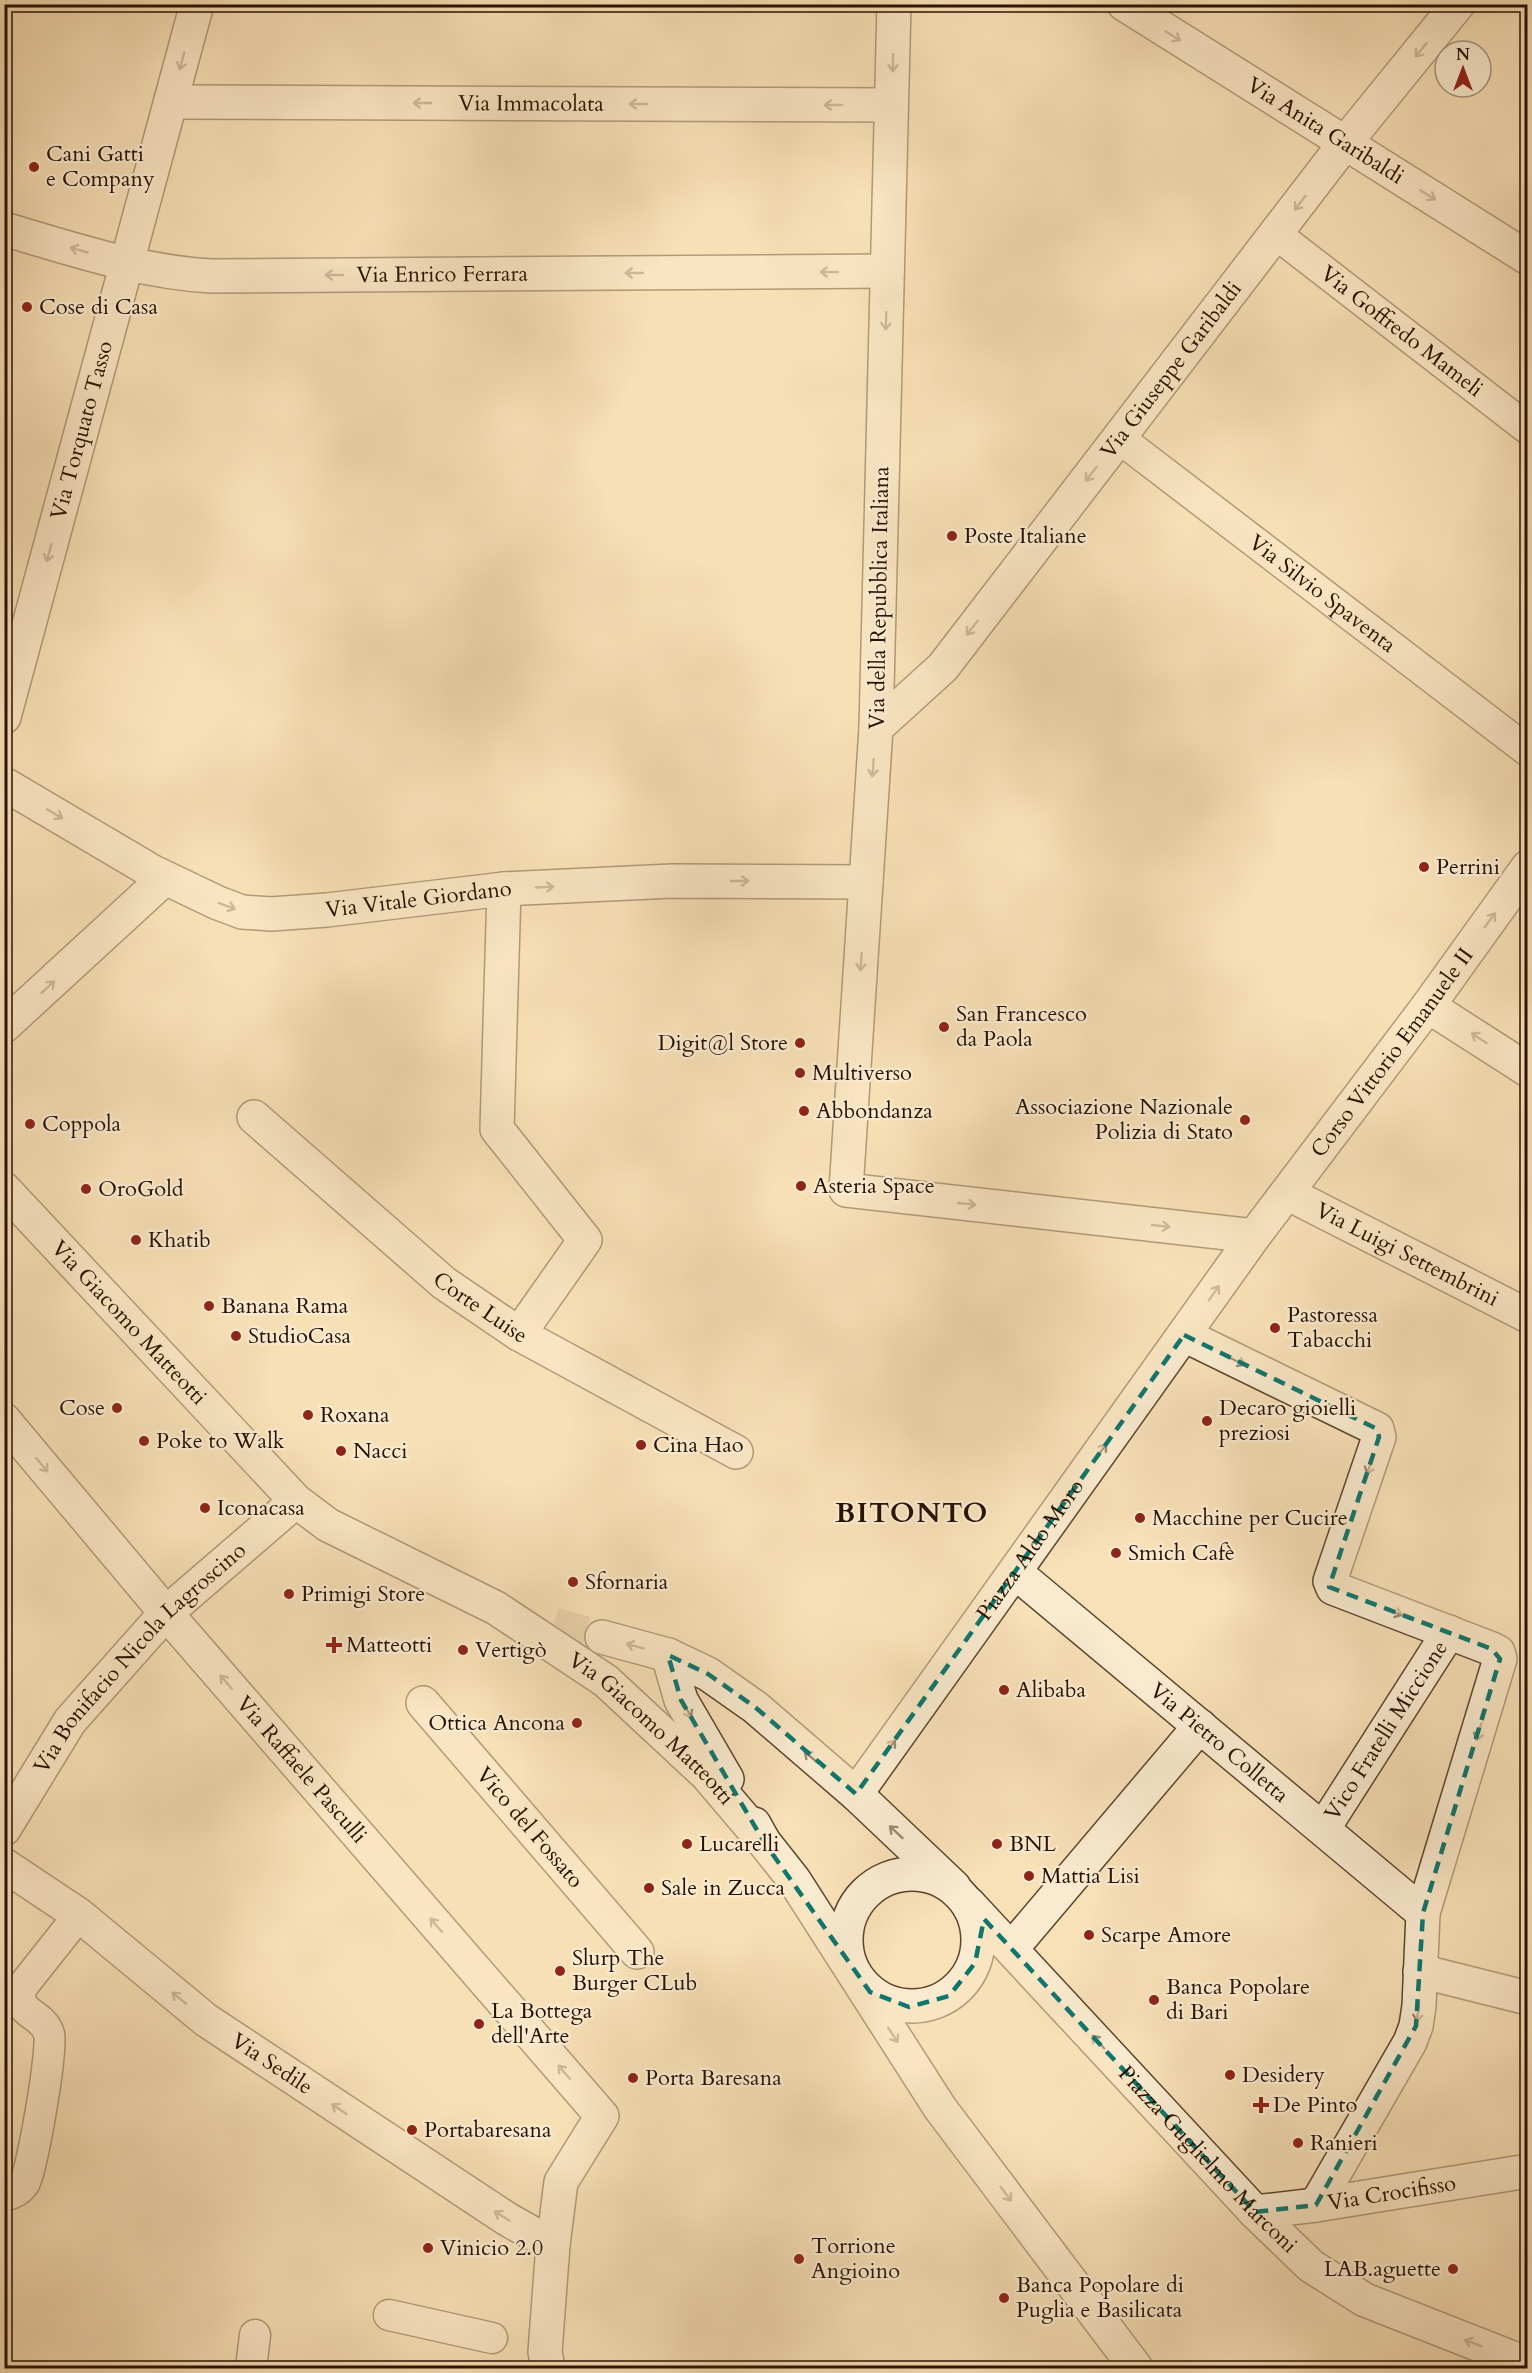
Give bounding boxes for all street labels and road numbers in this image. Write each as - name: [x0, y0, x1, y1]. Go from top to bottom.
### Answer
- street label: Via Anita Garibaldi: [1241, 70, 1410, 191]
- street label: Via Immacolata: [458, 88, 604, 119]
- street label: Via Enrico Ferrara: [356, 259, 529, 290]
- street label: Via Goffredo Mameli: [1314, 259, 1489, 404]
- street label: Via Giuseppe Garibaldi: [1093, 275, 1249, 465]
- street label: Via Torquato Tasso: [43, 337, 120, 523]
- street label: Via della Repubblica Italiana: [862, 466, 896, 730]
- street label: Via Silvio Spaventa: [1242, 528, 1403, 660]
- street label: Via Vitale Giordano: [324, 874, 512, 925]
- street label: Corso Vittorio Emanuele II: [1304, 941, 1480, 1164]
- street label: Via Luigi Settembrini: [1310, 1195, 1504, 1314]
- street label: Via Giacomo Matteotti: [44, 1234, 214, 1412]
- street label: Corte Luise: [426, 1265, 533, 1351]
- street label: Piazza Aldo Moro: [969, 1473, 1091, 1627]
- street label: Via Bonifacio Nicola Lagroscino: [26, 1535, 253, 1779]
- street label: Vico Fratelli Miccione: [1317, 1635, 1455, 1826]
- street label: Via Giacomo Matteotti: [562, 1645, 741, 1811]
- street label: Via Pietro Colletta: [1143, 1676, 1296, 1810]
- street label: Via Raffaele Pasculli: [229, 1689, 374, 1850]
- street label: Vico del Fossato: [469, 1760, 591, 1894]
- street label: Via Sedile: [225, 2026, 319, 2102]
- street label: Piazza Guglielmo Marconi: [1111, 2059, 1304, 2260]
- street label: Via Crocifisso: [1325, 2168, 1458, 2218]

